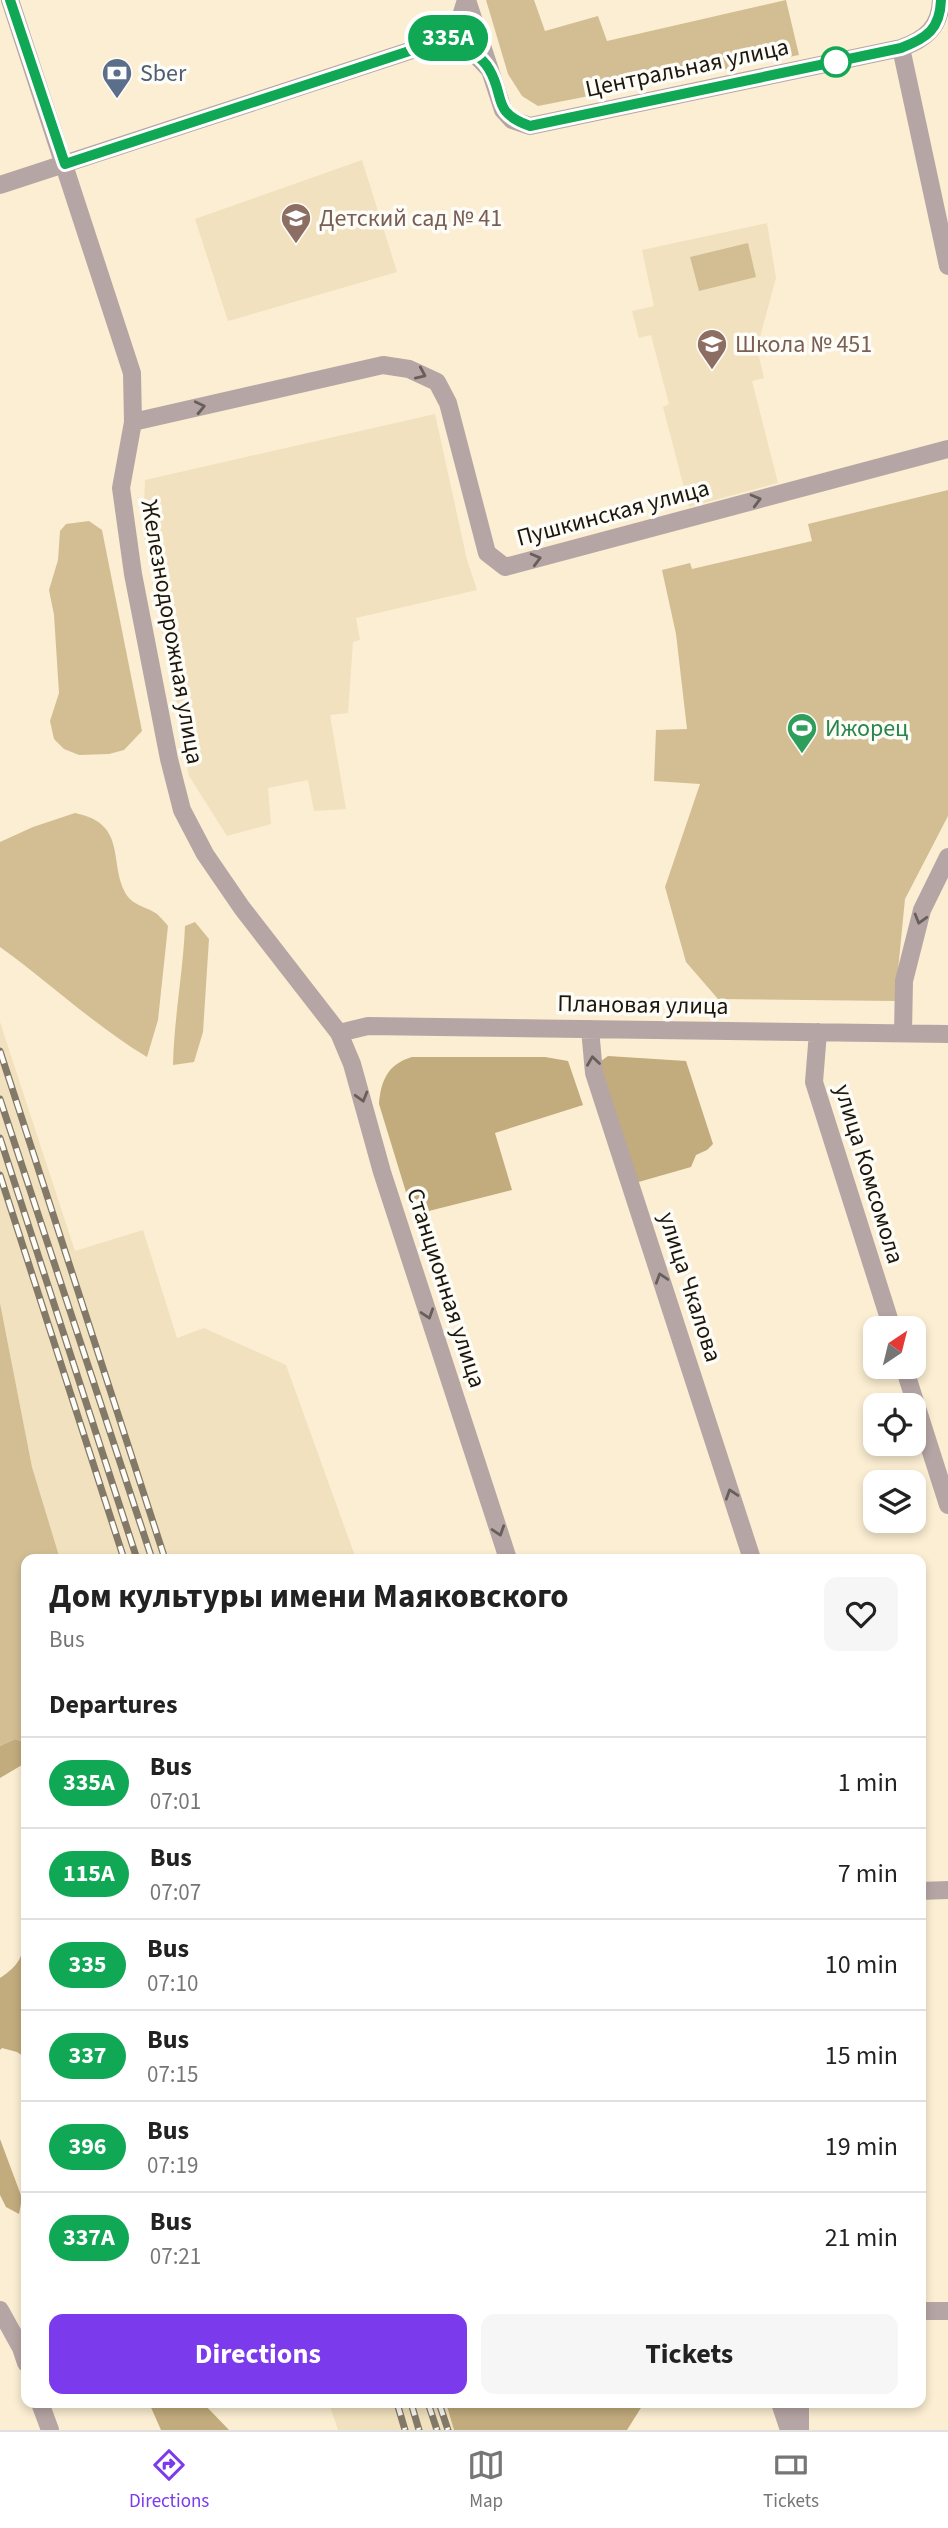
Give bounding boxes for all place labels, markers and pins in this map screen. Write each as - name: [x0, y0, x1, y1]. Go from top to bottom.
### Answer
- unlabelled marker: [821, 47, 851, 77]
- bank icon: Sber: [100, 56, 134, 100]
- place label: Sber: [140, 56, 187, 91]
- school or university icon: Детский сад № 41: [279, 201, 313, 245]
- place label: Детский сад № 41: [319, 201, 502, 236]
- school or university icon: Школа № 451: [695, 327, 729, 371]
- place label: Школа № 451: [735, 327, 872, 362]
- sports icon: Ижорец: [785, 711, 819, 755]
- place label: Ижорец: [825, 711, 909, 746]

